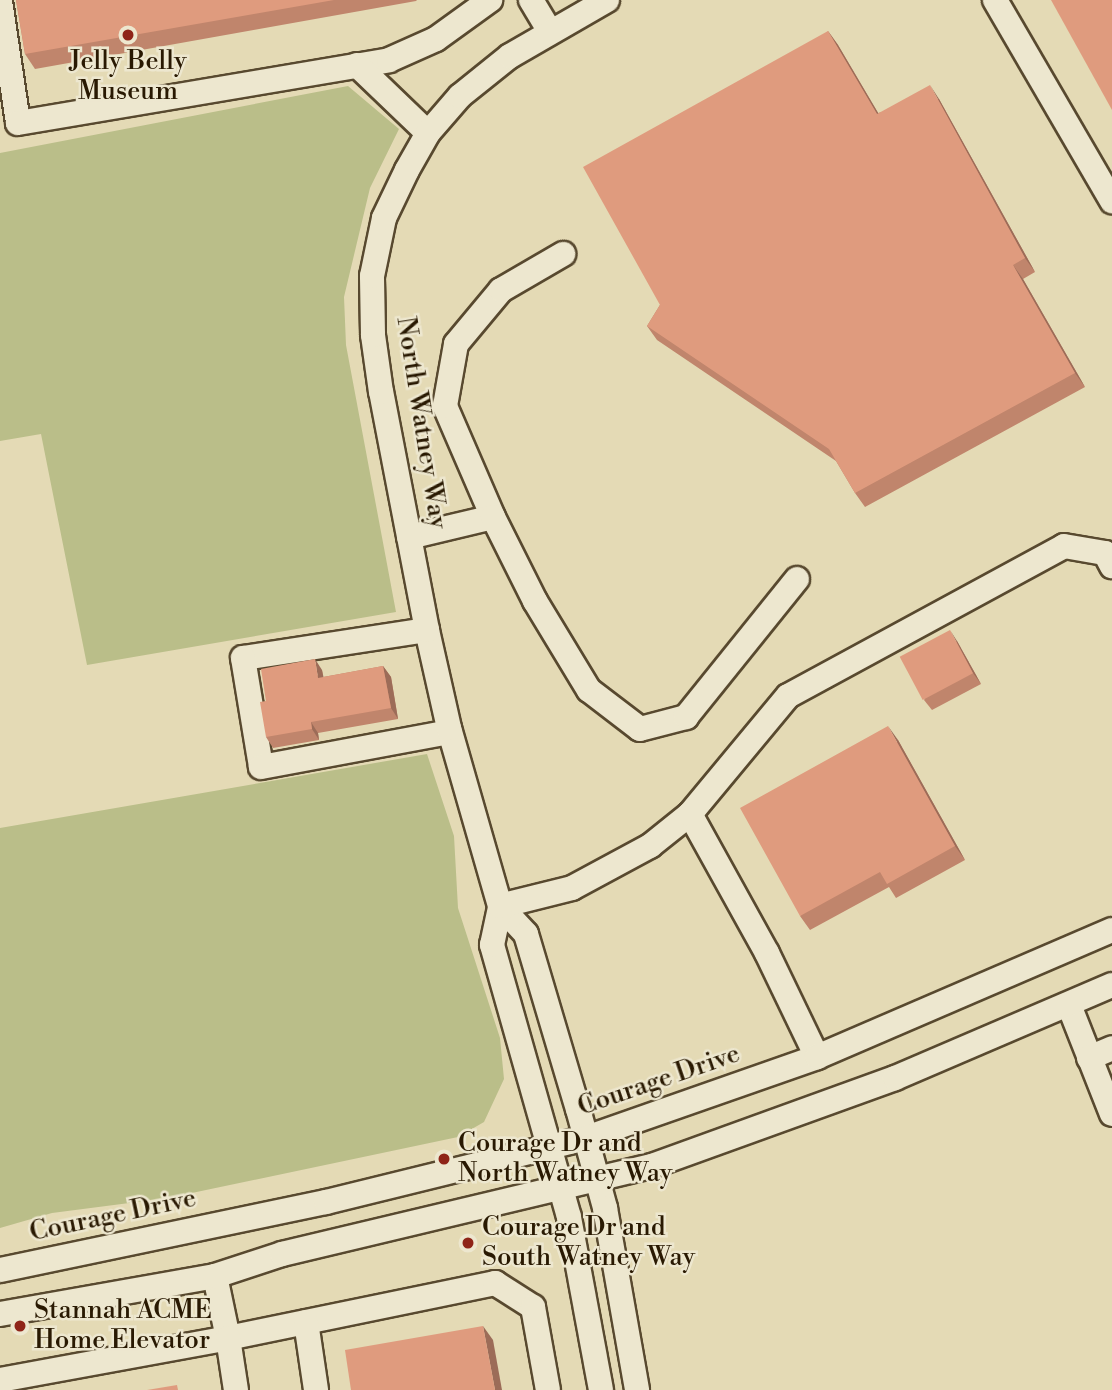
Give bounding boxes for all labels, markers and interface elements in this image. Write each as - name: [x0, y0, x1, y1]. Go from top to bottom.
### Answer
- marker: Jelly Belly Museum: [120, 27, 136, 43]
- place label: Jelly Belly Museum: [69, 46, 187, 108]
- street label: North Watney Way: [389, 315, 453, 531]
- street label: Courage Drive: [574, 1039, 744, 1123]
- place label: Courage Dr and North Watney Way: [458, 1128, 672, 1190]
- marker: Courage Dr and North Watney Way: [436, 1151, 452, 1167]
- street label: Courage Drive: [27, 1183, 199, 1249]
- place label: Courage Dr and South Watney Way: [482, 1212, 695, 1274]
- marker: Courage Dr and South Watney Way: [460, 1235, 476, 1251]
- place label: Stannah ACME Home Elevator: [34, 1295, 212, 1356]
- marker: Stannah ACME Home Elevator: [12, 1318, 28, 1334]

